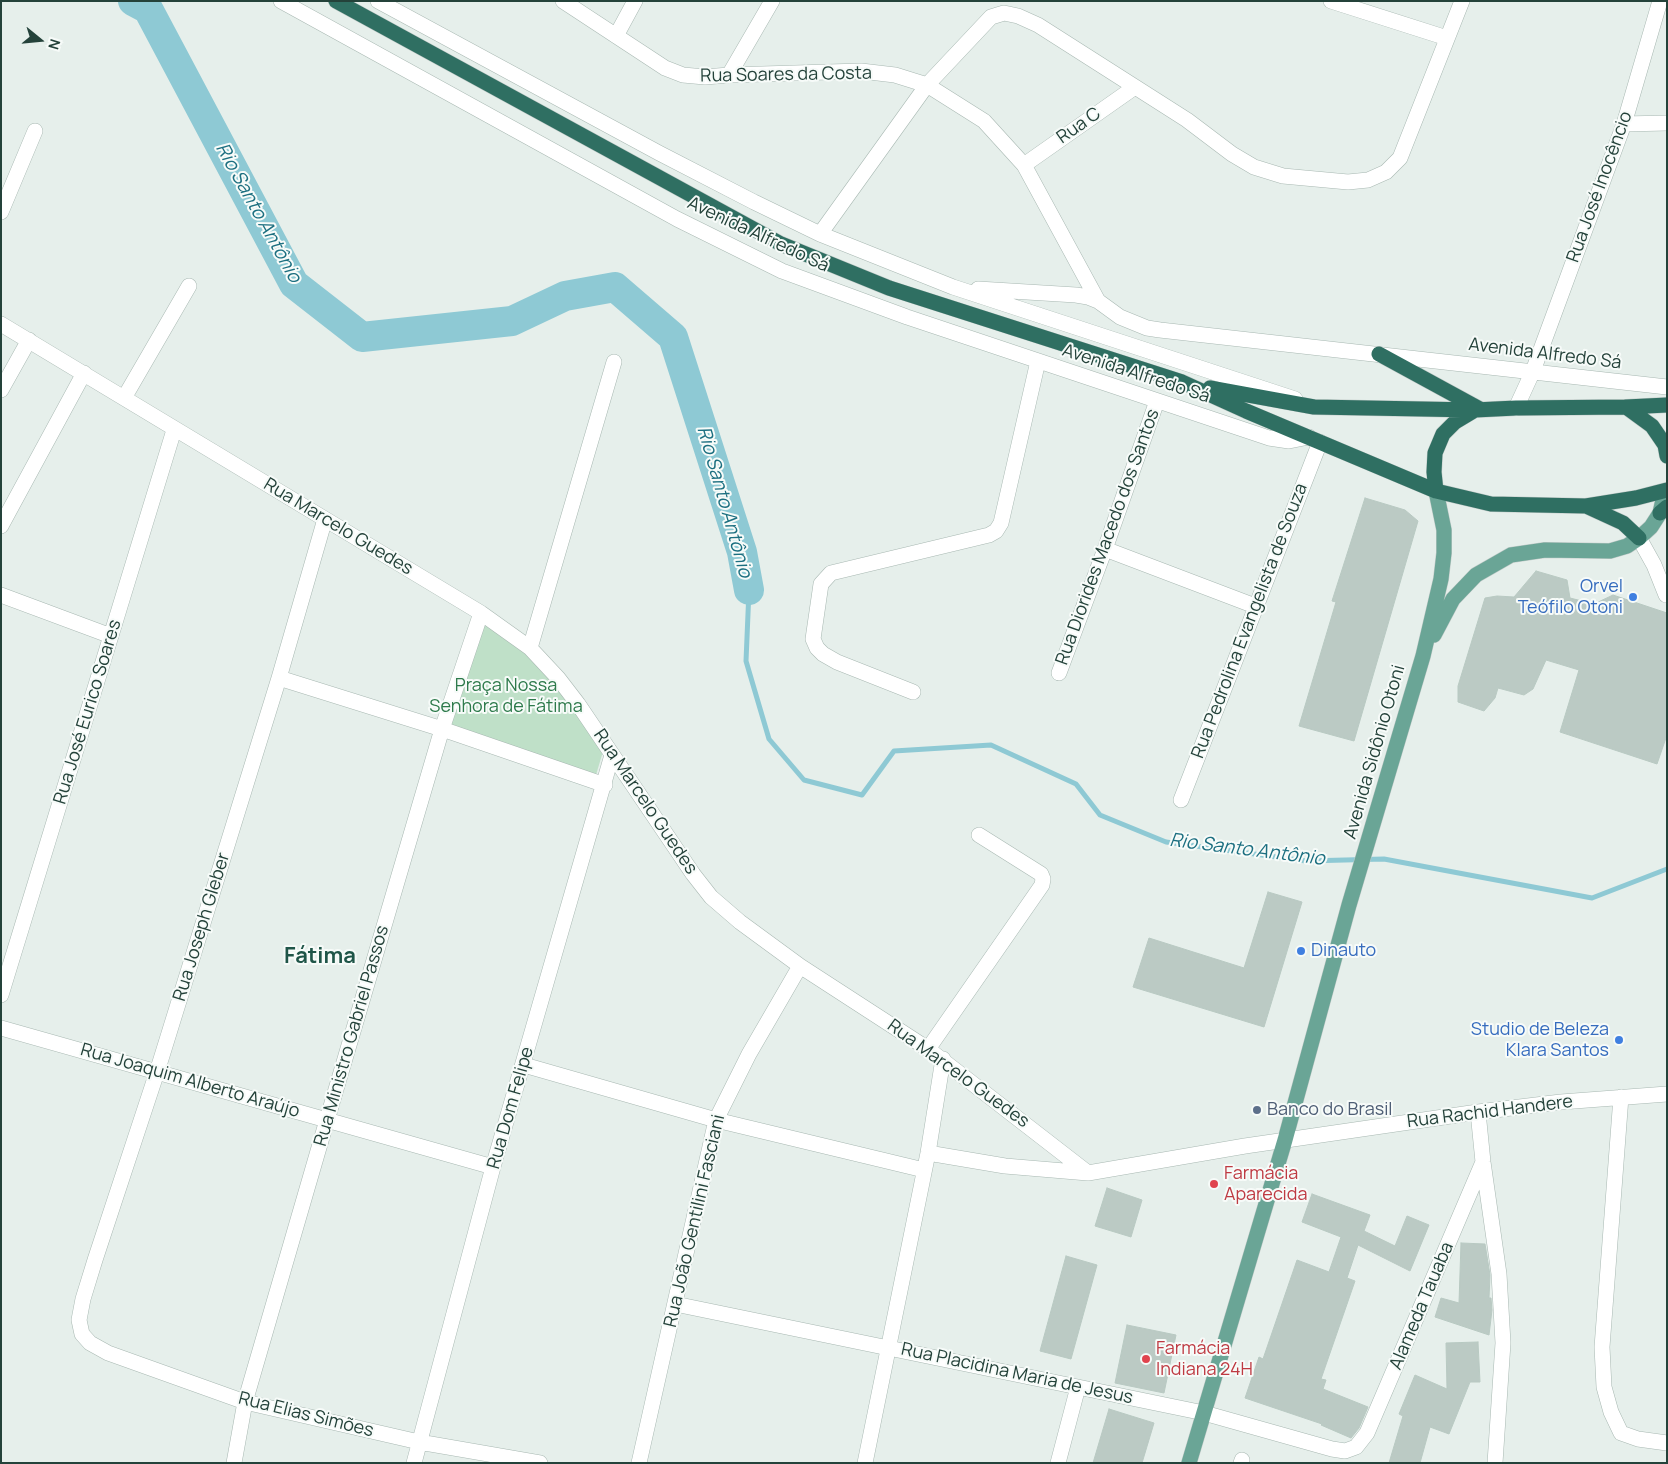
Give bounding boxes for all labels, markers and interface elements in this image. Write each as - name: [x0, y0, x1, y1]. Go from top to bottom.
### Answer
- north arrow: [15, 15, 65, 65]
- text: N: [44, 37, 65, 52]
- street label: Rua Soares da Costa: [700, 63, 872, 87]
- street label: Rua C: [1053, 103, 1105, 149]
- street label: Rua José Inocêncio: [1563, 109, 1637, 265]
- water label: Rio Santo Antônio: [210, 139, 306, 287]
- street label: Avenida Alfredo Sá: [684, 193, 832, 277]
- street label: Avenida Alfredo Sá: [1467, 334, 1623, 374]
- street label: Avenida Alfredo Sá: [1060, 340, 1212, 408]
- street label: Rua Diorides Macedo dos Santos: [1052, 406, 1164, 668]
- water label: Rio Santo Antônio: [692, 424, 756, 580]
- street label: Rua Marcelo Guedes: [259, 474, 417, 580]
- street label: Rua Pedrolina Evangelista de Souza: [1187, 480, 1313, 762]
- place label: Orvel Teófilo Otoni: [1518, 576, 1623, 618]
- marker: Orvel Teófilo Otoni: [1627, 591, 1639, 603]
- street label: Rua José Eurico Soares: [50, 617, 126, 807]
- street label: Avenida Sidônio Otoni: [1340, 662, 1410, 842]
- park label: Praça Nossa Senhora de Fátima: [429, 675, 583, 718]
- street label: Rua Marcelo Guedes: [588, 725, 702, 879]
- water label: Rio Santo Antônio: [1168, 829, 1326, 871]
- street label: Rua Joseph Gleber: [169, 850, 235, 1004]
- street label: Rua Ministro Gabriel Passos: [310, 923, 394, 1149]
- place label: Dinauto: [1311, 940, 1376, 962]
- district label: Fátima: [284, 944, 356, 970]
- marker: Dinauto: [1295, 945, 1307, 957]
- street label: Rua Marcelo Guedes: [883, 1015, 1033, 1133]
- place label: Studio de Beleza Klara Santos: [1471, 1019, 1609, 1062]
- marker: Studio de Beleza Klara Santos: [1613, 1034, 1625, 1046]
- street label: Rua Joaquim Alberto Araújo: [78, 1039, 302, 1123]
- street label: Rua Dom Felipe: [483, 1044, 539, 1172]
- street label: Rua Rachid Handere: [1406, 1091, 1574, 1133]
- place label: Banco do Brasil: [1267, 1099, 1393, 1121]
- marker: Banco do Brasil: [1251, 1104, 1263, 1116]
- street label: Rua João Gentilini Fasciani: [660, 1112, 730, 1330]
- place label: Farmácia Aparecida: [1224, 1163, 1307, 1206]
- marker: Farmácia Aparecida: [1208, 1178, 1220, 1190]
- street label: Alameda Tauaba: [1385, 1239, 1459, 1373]
- place label: Farmácia Indiana 24H: [1156, 1338, 1253, 1380]
- street label: Rua Placidina Maria de Jesus: [899, 1339, 1135, 1409]
- marker: Farmácia Indiana 24H: [1140, 1353, 1152, 1365]
- street label: Rua Elias Simões: [236, 1388, 376, 1442]

